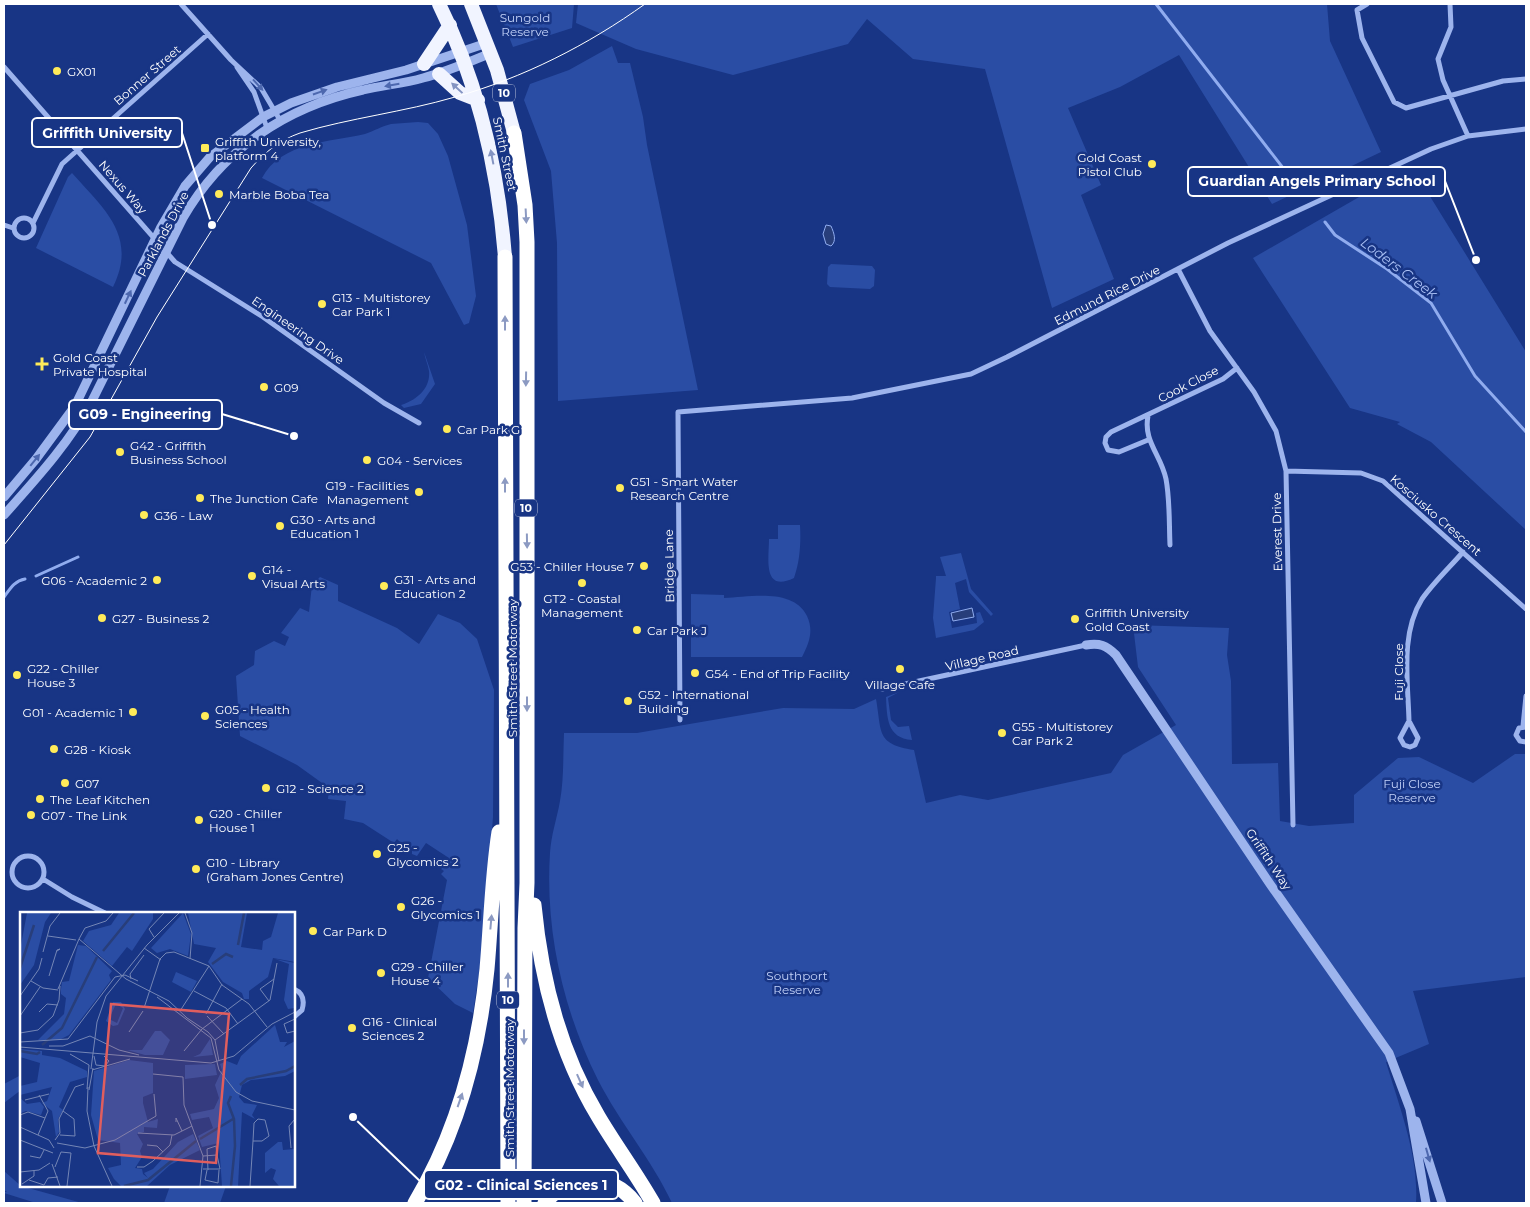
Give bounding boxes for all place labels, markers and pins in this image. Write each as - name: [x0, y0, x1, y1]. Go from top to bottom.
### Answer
- place label: GX01: [67, 64, 96, 79]
- marker: GX01: [51, 65, 63, 77]
- callout: Griffith University: [32, 118, 182, 147]
- place label: Griffith University, platform 4: [215, 134, 321, 163]
- marker: Griffith University, platform 4: [199, 142, 211, 154]
- place label: Gold Coast Pistol Club: [1077, 150, 1142, 179]
- marker: Gold Coast Pistol Club: [1146, 158, 1158, 170]
- callout: Guardian Angels Primary School: [1188, 167, 1445, 196]
- place label: Marble Boba Tea: [229, 187, 329, 202]
- marker: Marble Boba Tea: [213, 188, 225, 200]
- place label: G13 - Multistorey Car Park 1: [332, 290, 431, 319]
- marker: G13 - Multistorey Car Park 1: [316, 298, 328, 310]
- place label: Gold Coast Private Hospital: [53, 350, 147, 379]
- marker: Gold Coast Private Hospital: [35, 357, 49, 371]
- place label: G09: [274, 380, 299, 395]
- marker: G09: [258, 381, 270, 393]
- callout: G09 - Engineering: [69, 400, 222, 429]
- place label: Car Park G: [457, 422, 520, 437]
- marker: Car Park G: [441, 423, 453, 435]
- place label: G42 - Griffith Business School: [130, 438, 227, 467]
- marker: G42 - Griffith Business School: [114, 446, 126, 458]
- place label: G04 - Services: [377, 453, 462, 468]
- marker: G04 - Services: [361, 454, 373, 466]
- place label: G51 - Smart Water Research Centre: [630, 474, 738, 503]
- place label: G19 - Facilities Management: [325, 478, 409, 507]
- marker: G51 - Smart Water Research Centre: [614, 482, 626, 494]
- marker: G19 - Facilities Management: [413, 486, 425, 498]
- place label: The Junction Cafe: [210, 491, 318, 506]
- marker: The Junction Cafe: [194, 492, 206, 504]
- place label: G36 - Law: [154, 508, 213, 523]
- marker: G36 - Law: [138, 509, 150, 521]
- place label: G30 - Arts and Education 1: [290, 512, 376, 541]
- marker: G30 - Arts and Education 1: [274, 520, 286, 532]
- place label: G53 - Chiller House 7: [510, 559, 634, 574]
- marker: G53 - Chiller House 7: [638, 560, 650, 572]
- place label: G14 - Visual Arts: [262, 562, 325, 591]
- marker: G14 - Visual Arts: [246, 570, 258, 582]
- place label: G31 - Arts and Education 2: [394, 572, 476, 601]
- place label: G06 - Academic 2: [41, 573, 147, 588]
- marker: G06 - Academic 2: [151, 574, 163, 586]
- marker: GT2 - Coastal Management: [576, 577, 588, 589]
- marker: G31 - Arts and Education 2: [378, 580, 390, 592]
- place label: GT2 - Coastal Management: [541, 591, 623, 620]
- place label: Griffith University Gold Coast: [1085, 605, 1189, 634]
- place label: G27 - Business 2: [112, 611, 209, 626]
- marker: G27 - Business 2: [96, 612, 108, 624]
- marker: Griffith University Gold Coast: [1069, 613, 1081, 625]
- place label: Car Park J: [647, 623, 707, 638]
- marker: Car Park J: [631, 624, 643, 636]
- place label: G22 - Chiller House 3: [27, 661, 99, 690]
- marker: Village Cafe: [894, 663, 906, 675]
- place label: G54 - End of Trip Facility: [705, 666, 850, 681]
- marker: G54 - End of Trip Facility: [689, 667, 701, 679]
- marker: G22 - Chiller House 3: [11, 669, 23, 681]
- place label: Village Cafe: [865, 677, 935, 692]
- place label: G52 - International Building: [638, 687, 749, 716]
- marker: G52 - International Building: [622, 695, 634, 707]
- place label: G05 - Health Sciences: [215, 702, 290, 731]
- place label: G01 - Academic 1: [23, 705, 123, 720]
- marker: G01 - Academic 1: [127, 706, 139, 718]
- marker: G05 - Health Sciences: [199, 710, 211, 722]
- place label: G55 - Multistorey Car Park 2: [1012, 719, 1113, 748]
- marker: G55 - Multistorey Car Park 2: [996, 727, 1008, 739]
- place label: G28 - Kiosk: [64, 742, 132, 757]
- marker: G28 - Kiosk: [48, 743, 60, 755]
- place label: G07: [75, 776, 99, 791]
- marker: G07: [59, 777, 71, 789]
- place label: G12 - Science 2: [276, 781, 364, 796]
- marker: G12 - Science 2: [260, 782, 272, 794]
- place label: The Leaf Kitchen: [50, 792, 150, 807]
- marker: The Leaf Kitchen: [34, 793, 46, 805]
- place label: G20 - Chiller House 1: [209, 806, 282, 835]
- place label: G07 - The Link: [41, 808, 128, 823]
- marker: G07 - The Link: [25, 809, 37, 821]
- marker: G20 - Chiller House 1: [193, 814, 205, 826]
- place label: G25 - Glycomics 2: [387, 840, 459, 869]
- marker: G25 - Glycomics 2: [371, 848, 383, 860]
- place label: G10 - Library (Graham Jones Centre): [206, 855, 344, 884]
- marker: G10 - Library (Graham Jones Centre): [190, 863, 202, 875]
- place label: G26 - Glycomics 1: [411, 893, 480, 922]
- marker: G26 - Glycomics 1: [395, 901, 407, 913]
- place label: Car Park D: [323, 924, 387, 939]
- marker: Car Park D: [307, 925, 319, 937]
- place label: G29 - Chiller House 4: [391, 959, 464, 988]
- marker: G29 - Chiller House 4: [375, 967, 387, 979]
- place label: G16 - Clinical Sciences 2: [362, 1014, 437, 1043]
- marker: G16 - Clinical Sciences 2: [346, 1022, 358, 1034]
- callout: G02 - Clinical Sciences 1: [424, 1170, 618, 1199]

